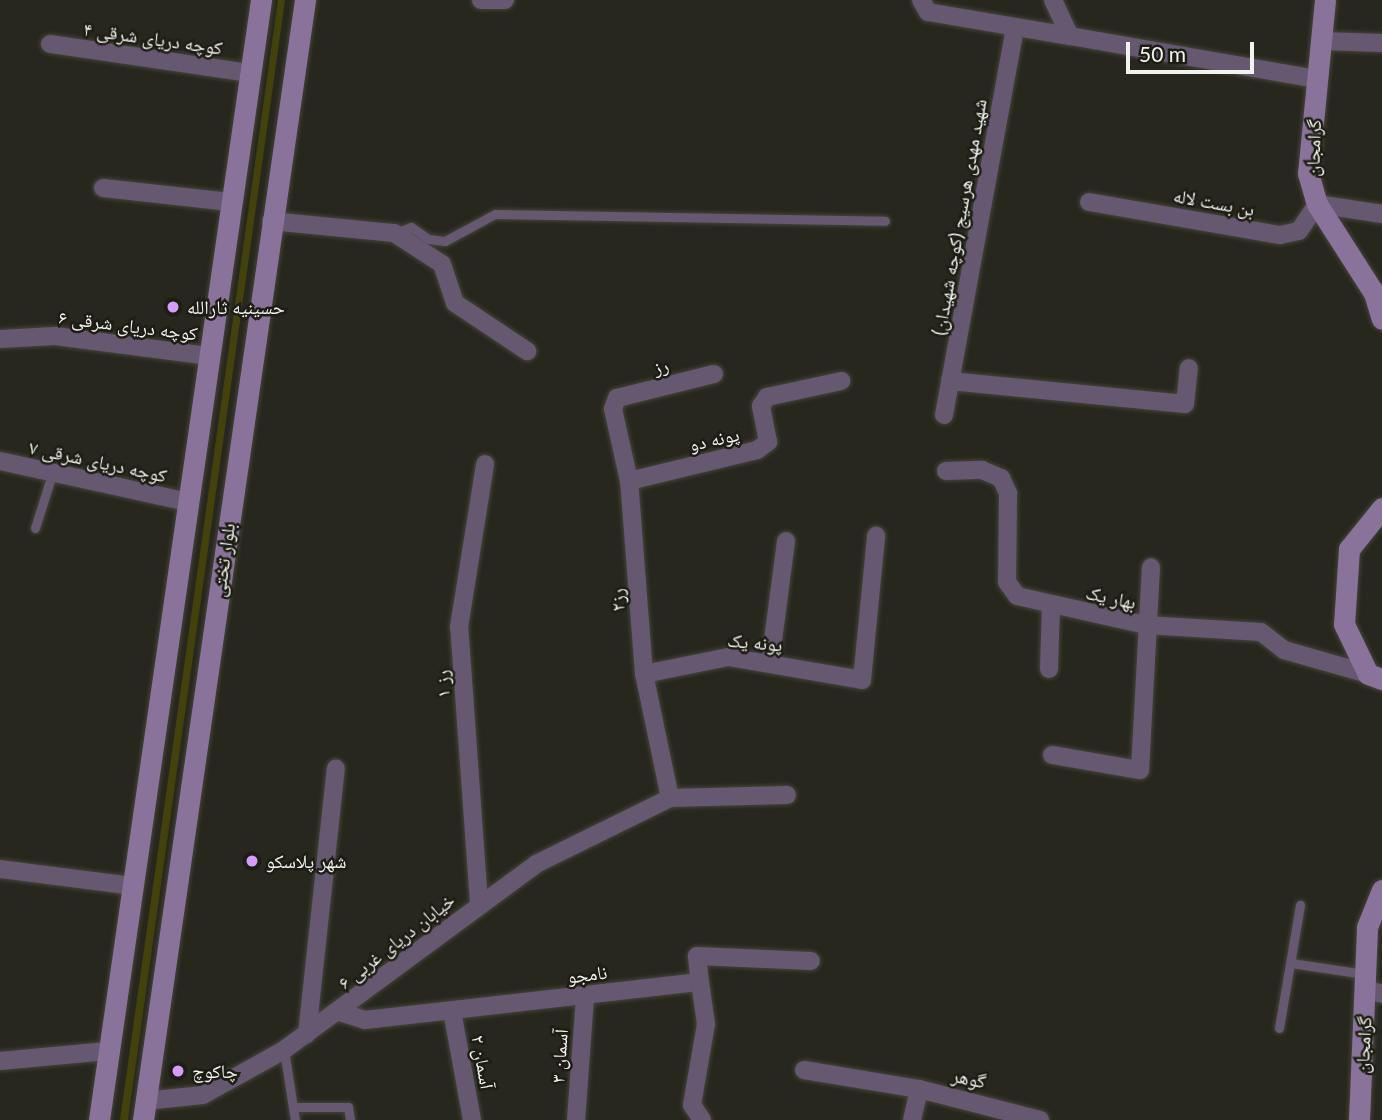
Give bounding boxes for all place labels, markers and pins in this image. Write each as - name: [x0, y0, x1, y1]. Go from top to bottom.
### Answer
- place label: حسینیه ثارالله: [187, 296, 285, 318]
- marker: حسینیه ثارالله: [165, 299, 181, 315]
- place label: شهر پلاسکو: [266, 850, 347, 872]
- marker: شهر پلاسکو: [244, 853, 260, 869]
- place label: چاکوچ: [192, 1060, 238, 1082]
- marker: چاکوچ: [170, 1063, 186, 1079]

